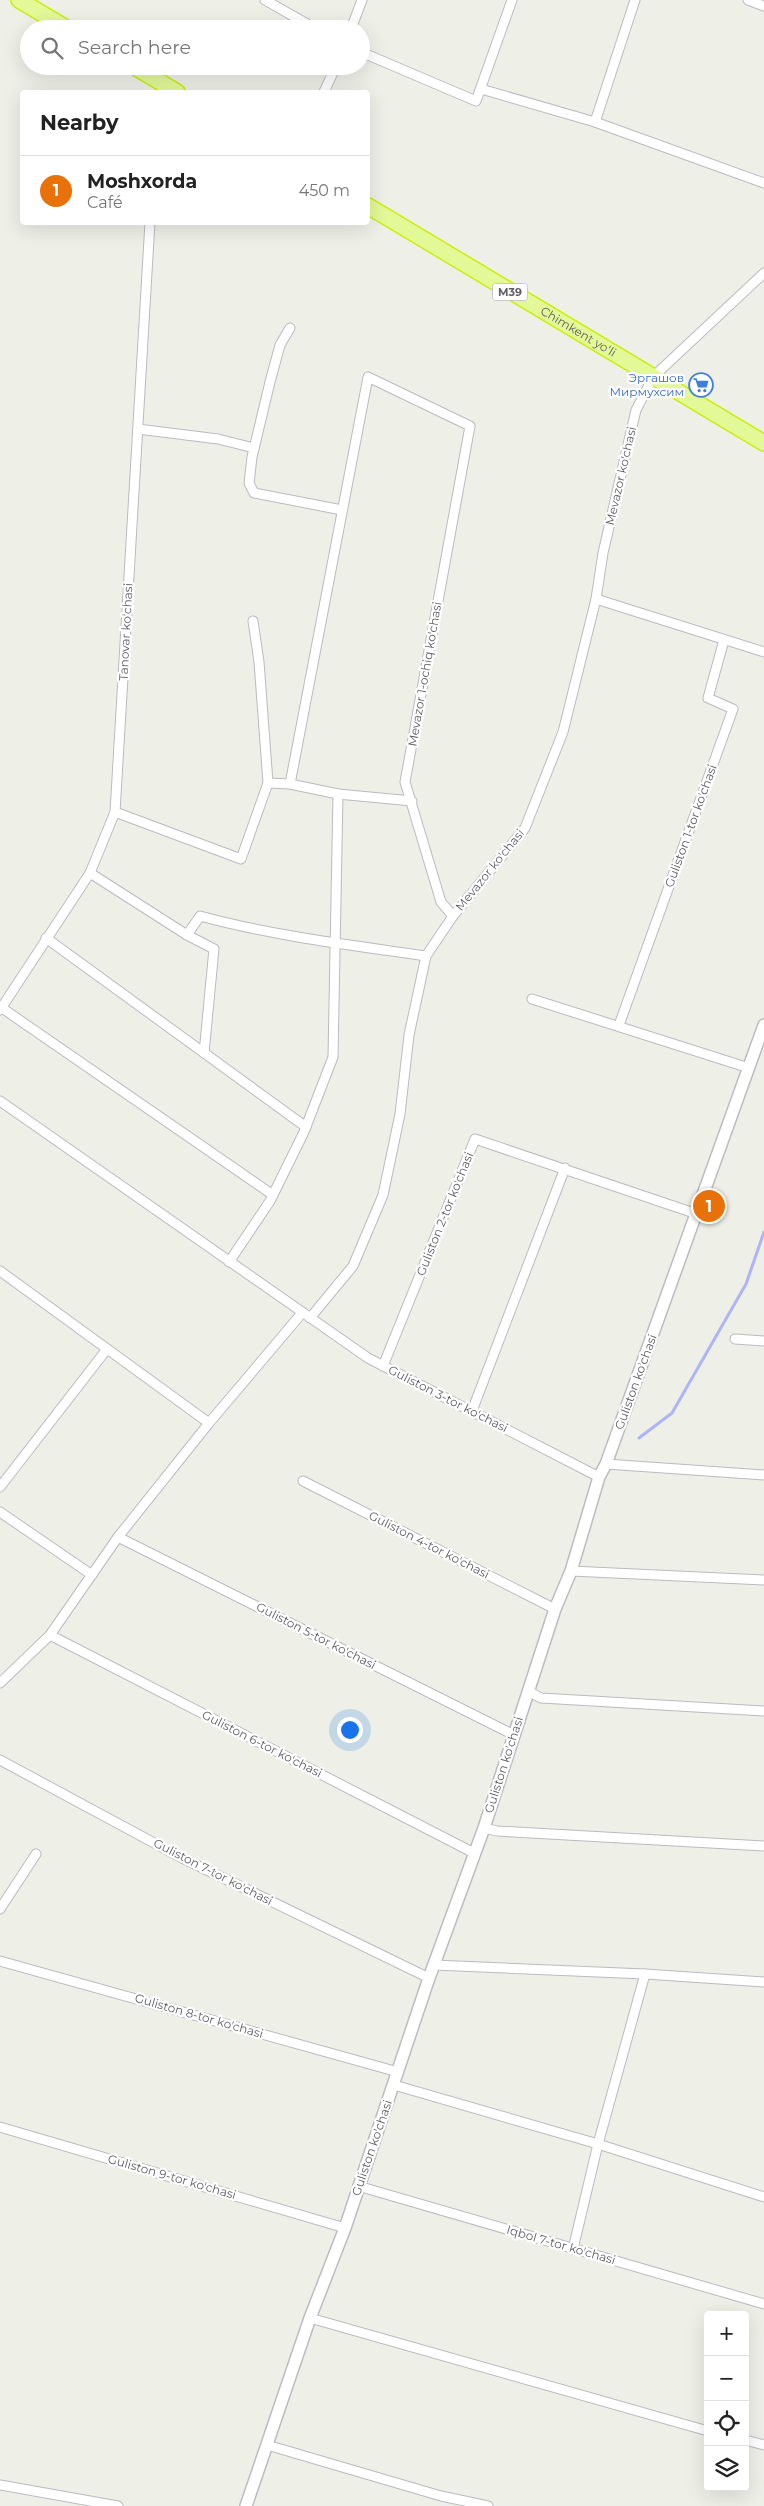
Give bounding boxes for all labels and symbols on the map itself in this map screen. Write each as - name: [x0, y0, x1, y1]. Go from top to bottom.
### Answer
- road number: M39: [492, 284, 528, 300]
- street label: Chimkent yo‘li: [538, 303, 619, 360]
- place label: Эргашов Мирмухсим: [609, 370, 684, 399]
- supermarket icon: Эргашов Мирмухсим: [688, 372, 714, 398]
- street label: Mevazor ko'chasi: [602, 425, 639, 527]
- street label: Tanovar ko'chasi: [115, 583, 136, 681]
- street label: Mevazor 1-ochiq ko'chasi: [404, 600, 445, 747]
- street label: Guliston 1-tor ko'chasi: [661, 762, 720, 889]
- street label: Mevazor ko'chasi: [452, 826, 527, 914]
- street label: Guliston 2-tor ko'chasi: [413, 1150, 476, 1278]
- pin: 1: [693, 1187, 725, 1225]
- street label: Guliston ko'chasi: [611, 1332, 660, 1432]
- street label: Guliston 3-tor ko'chasi: [386, 1362, 511, 1435]
- street label: Guliston 4-tor ko'chasi: [366, 1508, 492, 1582]
- street label: Guliston 5-tor ko'chasi: [254, 1599, 379, 1672]
- street label: Guliston 6-tor ko'chasi: [200, 1707, 325, 1780]
- street label: Guliston ko'chasi: [481, 1715, 526, 1815]
- your location: [337, 1717, 363, 1743]
- street label: Guliston 7-tor ko'chasi: [151, 1835, 275, 1908]
- street label: Guliston 8-tor ko'chasi: [133, 1990, 265, 2041]
- street label: Guliston ko'chasi: [348, 2098, 395, 2198]
- street label: Guliston 9-tor ko'chasi: [106, 2151, 238, 2202]
- street label: Iqbol 7-tor ko'chasi: [505, 2222, 617, 2267]

